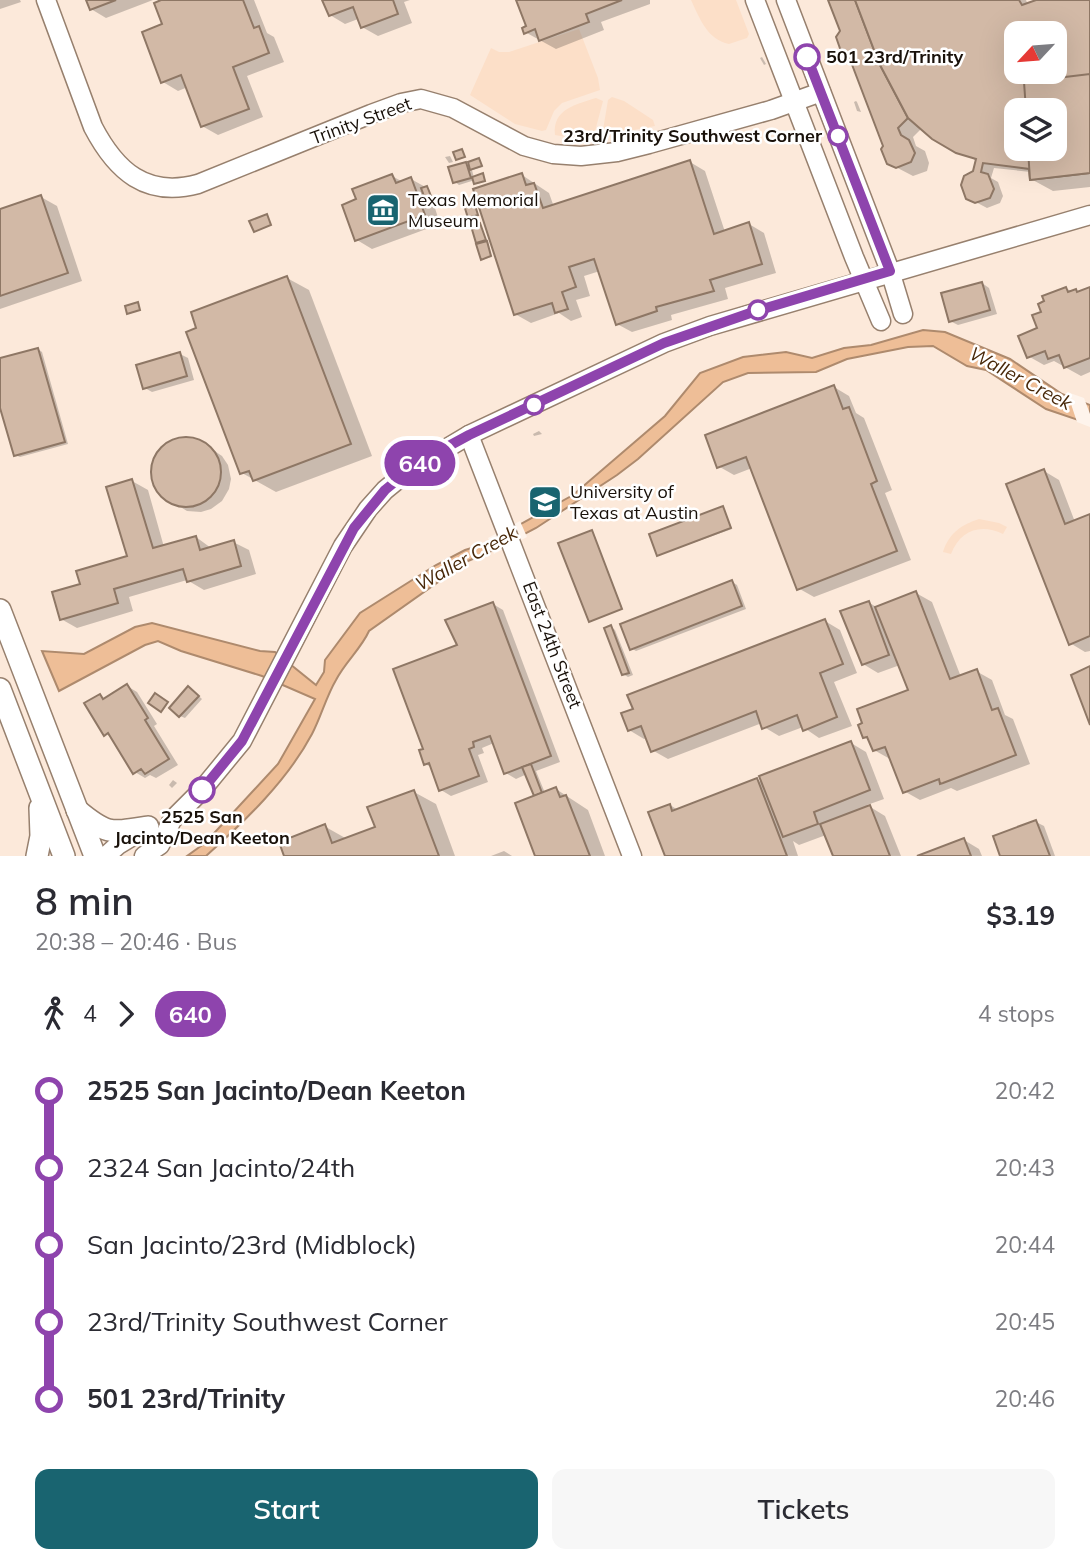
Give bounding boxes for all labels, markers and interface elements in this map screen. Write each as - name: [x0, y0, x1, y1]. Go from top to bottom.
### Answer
- north arrow: [1004, 21, 1068, 84]
- map controls: [1004, 21, 1067, 161]
- marker: 501 23rd/Trinity: [794, 44, 820, 70]
- place label: 501 23rd/Trinity: [826, 45, 963, 68]
- street label: Trinity Street: [307, 92, 414, 149]
- button: layers: [1004, 98, 1067, 161]
- place label: 23rd/Trinity Southwest Corner: [563, 124, 823, 147]
- marker: 23rd/Trinity Southwest Corner: [828, 126, 848, 146]
- place label: Texas Memorial Museum: [408, 188, 538, 232]
- museum icon: Texas Memorial Museum: [364, 191, 402, 229]
- unlabelled marker: [748, 300, 768, 320]
- water label: Waller Creek: [966, 341, 1078, 416]
- unlabelled marker: [524, 395, 544, 415]
- line badge: 640: [380, 440, 460, 486]
- text: 640: [398, 448, 442, 478]
- place label: University of Texas at Austin: [570, 480, 699, 524]
- school or university icon: University of Texas at Austin: [526, 483, 564, 521]
- water label: Waller Creek: [411, 520, 522, 596]
- street label: East 24th Street: [518, 578, 587, 711]
- marker: 2525 San Jacinto/Dean Keeton: [189, 777, 215, 803]
- place label: 2525 San Jacinto/Dean Keeton: [114, 805, 290, 849]
- text: 8 min: [35, 877, 134, 925]
- text: $3.19: [986, 899, 1055, 932]
- text: 20:38 – 20:46 · Bus: [35, 927, 237, 956]
- icon: walk: [35, 995, 73, 1033]
- icon: forward: [107, 995, 145, 1033]
- text: 4: [83, 999, 97, 1028]
- text: 640: [169, 999, 212, 1029]
- text: 4 stops: [978, 999, 1055, 1028]
- text: 2525 San Jacinto/Dean Keeton: [87, 1074, 466, 1107]
- text: 20:42: [995, 1076, 1055, 1105]
- text: 2324 San Jacinto/24th: [87, 1151, 355, 1184]
- text: 20:43: [995, 1153, 1055, 1182]
- text: San Jacinto/23rd (Midblock): [87, 1228, 417, 1261]
- text: 20:44: [995, 1230, 1055, 1259]
- text: 23rd/Trinity Southwest Corner: [87, 1305, 448, 1338]
- text: 20:45: [995, 1307, 1055, 1336]
- text: 501 23rd/Trinity: [87, 1382, 285, 1415]
- text: 20:46: [995, 1384, 1055, 1413]
- button: Start: [35, 1469, 538, 1549]
- button: Tickets: [552, 1469, 1055, 1549]

